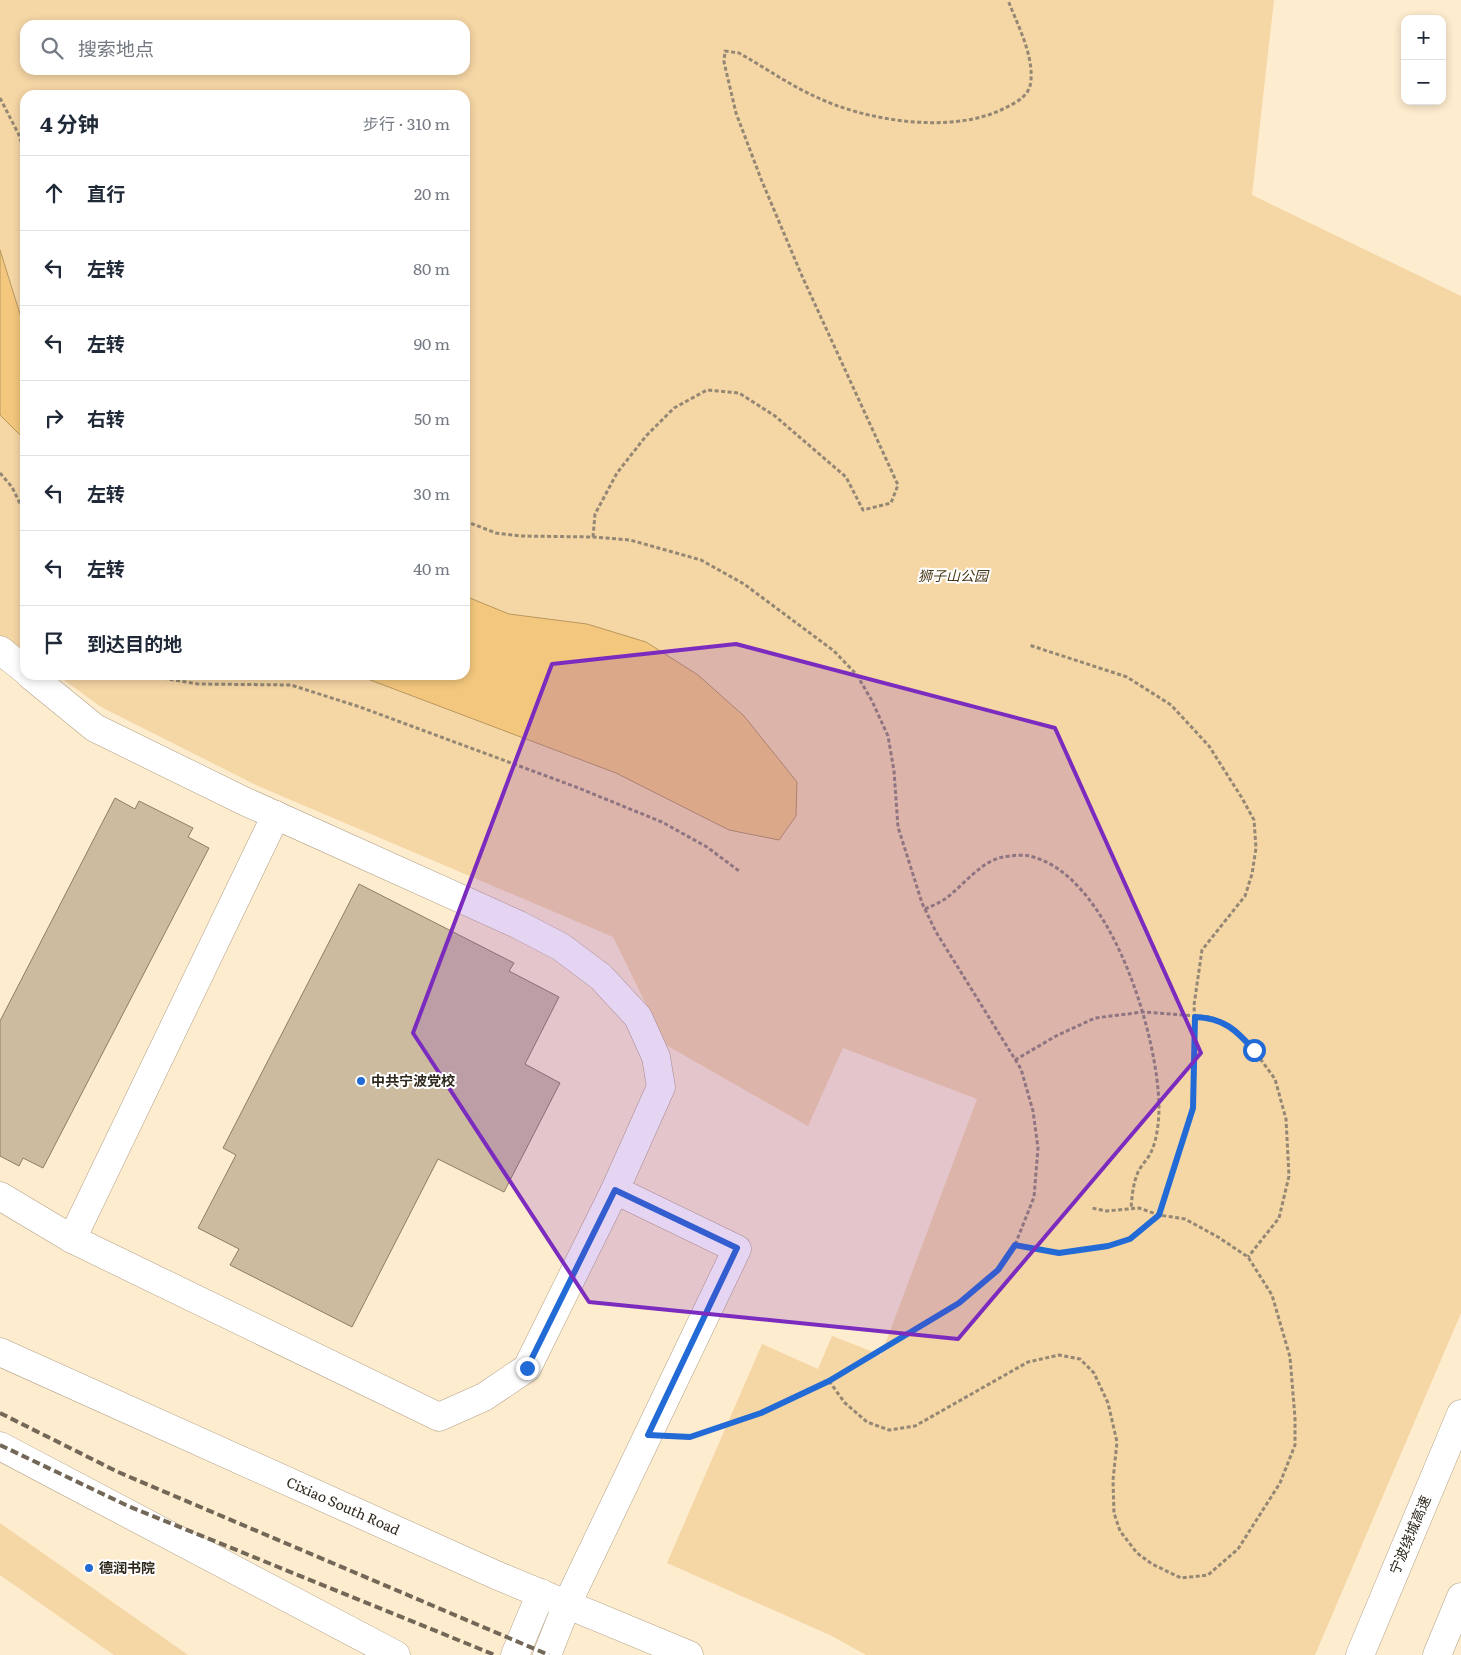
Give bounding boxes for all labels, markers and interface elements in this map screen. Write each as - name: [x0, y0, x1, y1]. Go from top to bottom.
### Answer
- map controls: [1401, 15, 1446, 105]
- button: +: [1401, 15, 1446, 60]
- search box: [20, 20, 470, 75]
- icon: search: [38, 34, 66, 62]
- text: 搜索地点: [78, 34, 154, 62]
- button: −: [1401, 60, 1446, 105]
- text: 4 分钟: [40, 107, 99, 138]
- text: 步行 · 310 m: [363, 111, 450, 135]
- icon: ahead: [40, 179, 68, 207]
- text: 直行: [87, 179, 125, 207]
- text: 20 m: [414, 181, 450, 205]
- icon: left: [40, 254, 68, 282]
- text: 左转: [87, 254, 125, 282]
- text: 80 m: [413, 256, 450, 280]
- icon: left: [40, 329, 68, 357]
- text: 左转: [87, 329, 125, 357]
- text: 90 m: [414, 331, 450, 355]
- icon: right: [40, 404, 68, 432]
- text: 右转: [87, 404, 125, 432]
- text: 50 m: [414, 406, 450, 430]
- icon: left: [40, 479, 68, 507]
- text: 左转: [87, 479, 125, 507]
- text: 30 m: [413, 481, 450, 505]
- icon: left: [40, 554, 68, 582]
- text: 左转: [87, 554, 125, 582]
- text: 40 m: [413, 556, 450, 580]
- park label: 狮子山公园: [918, 565, 990, 585]
- icon: arrive: [40, 629, 68, 657]
- text: 到达目的地: [87, 629, 182, 657]
- route start: [1243, 1039, 1266, 1062]
- place label: 中共宁波党校: [371, 1070, 455, 1090]
- marker: 中共宁波党校: [355, 1075, 367, 1087]
- route end: [516, 1357, 539, 1380]
- street label: Cixiao South Road: [284, 1471, 404, 1539]
- street label: 宁波绕城高速: [1383, 1492, 1435, 1577]
- place label: 德润书院: [99, 1557, 155, 1577]
- marker: 德润书院: [83, 1562, 95, 1574]

